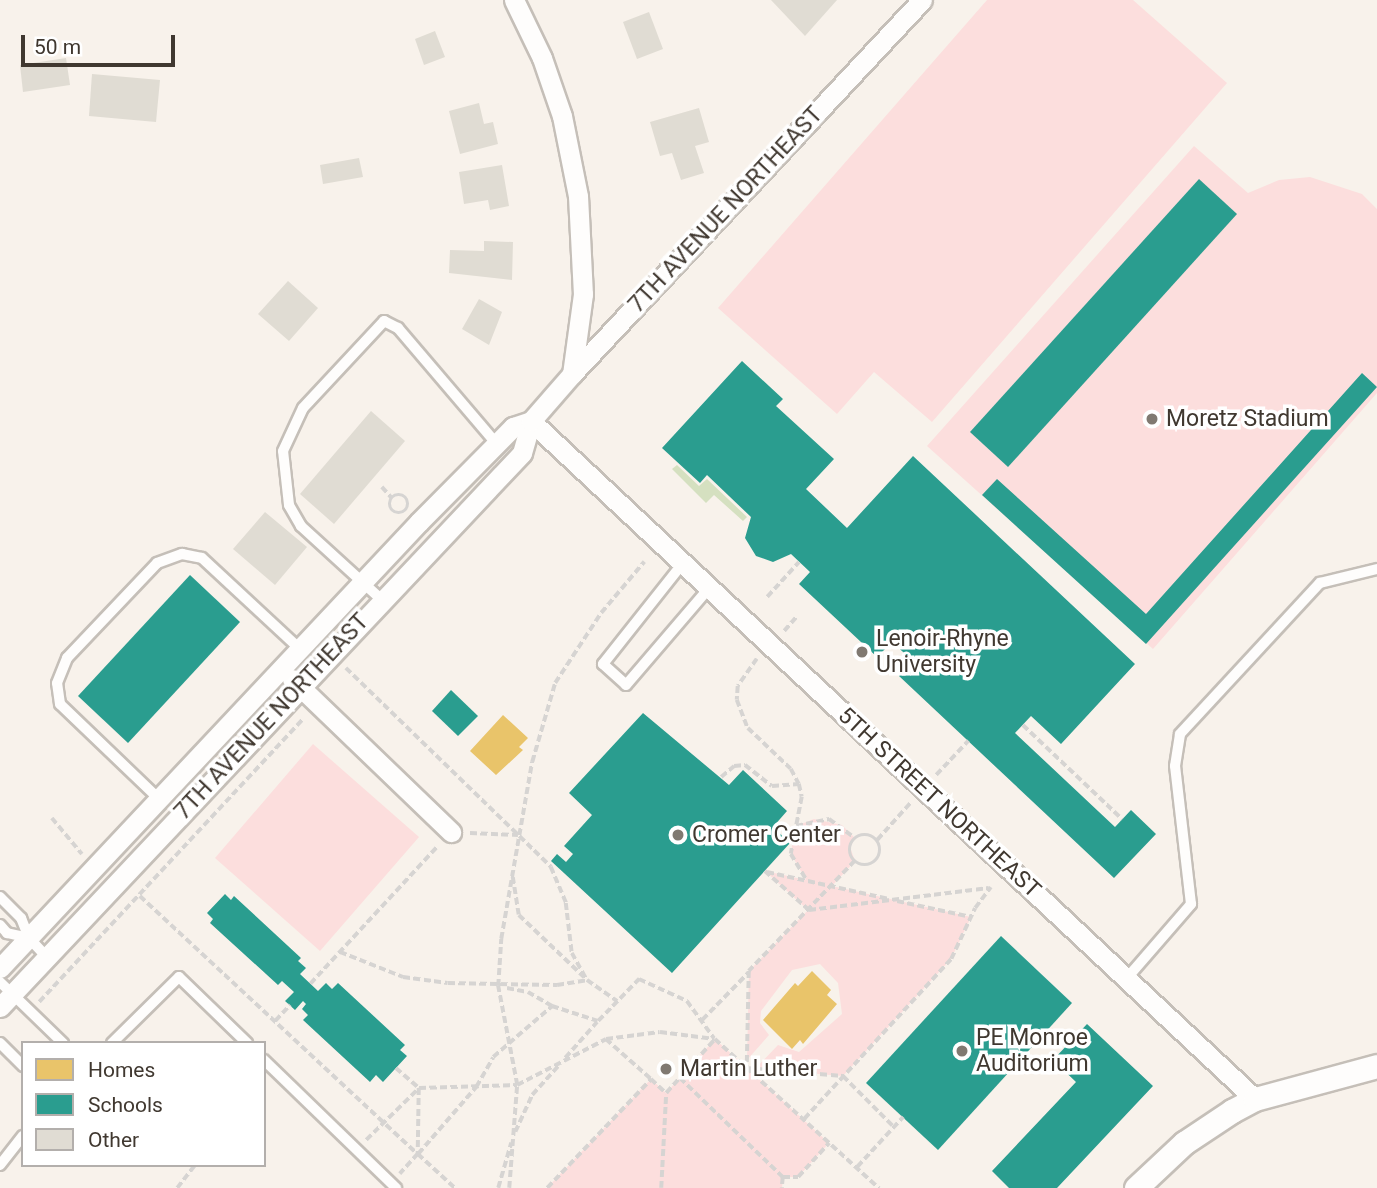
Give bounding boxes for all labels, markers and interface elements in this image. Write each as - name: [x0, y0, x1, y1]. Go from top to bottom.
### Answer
- scale bar: [24, 21, 178, 65]
- text: 50 m: [34, 35, 81, 59]
- street label: 7TH AVENUE NORTHEAST: [623, 101, 829, 319]
- place label: Moretz Stadium: [1166, 405, 1329, 433]
- marker: Moretz Stadium: [1144, 411, 1160, 427]
- street label: 7TH AVENUE NORTHEAST: [169, 608, 375, 826]
- place label: Lenoir-Rhyne University: [876, 625, 1009, 679]
- marker: Lenoir-Rhyne University: [854, 644, 870, 660]
- street label: 5TH STREET NORTHEAST: [832, 702, 1046, 904]
- place label: Cromer Center: [692, 821, 841, 849]
- marker: Cromer Center: [670, 827, 686, 843]
- place label: PE Monroe Auditorium: [976, 1024, 1089, 1078]
- legend: [21, 1041, 266, 1167]
- marker: PE Monroe Auditorium: [954, 1043, 970, 1059]
- place label: Martin Luther: [680, 1055, 817, 1083]
- text: Homes: [88, 1058, 155, 1082]
- marker: Martin Luther: [658, 1061, 674, 1077]
- text: Schools: [88, 1093, 163, 1117]
- text: Other: [88, 1128, 139, 1152]

